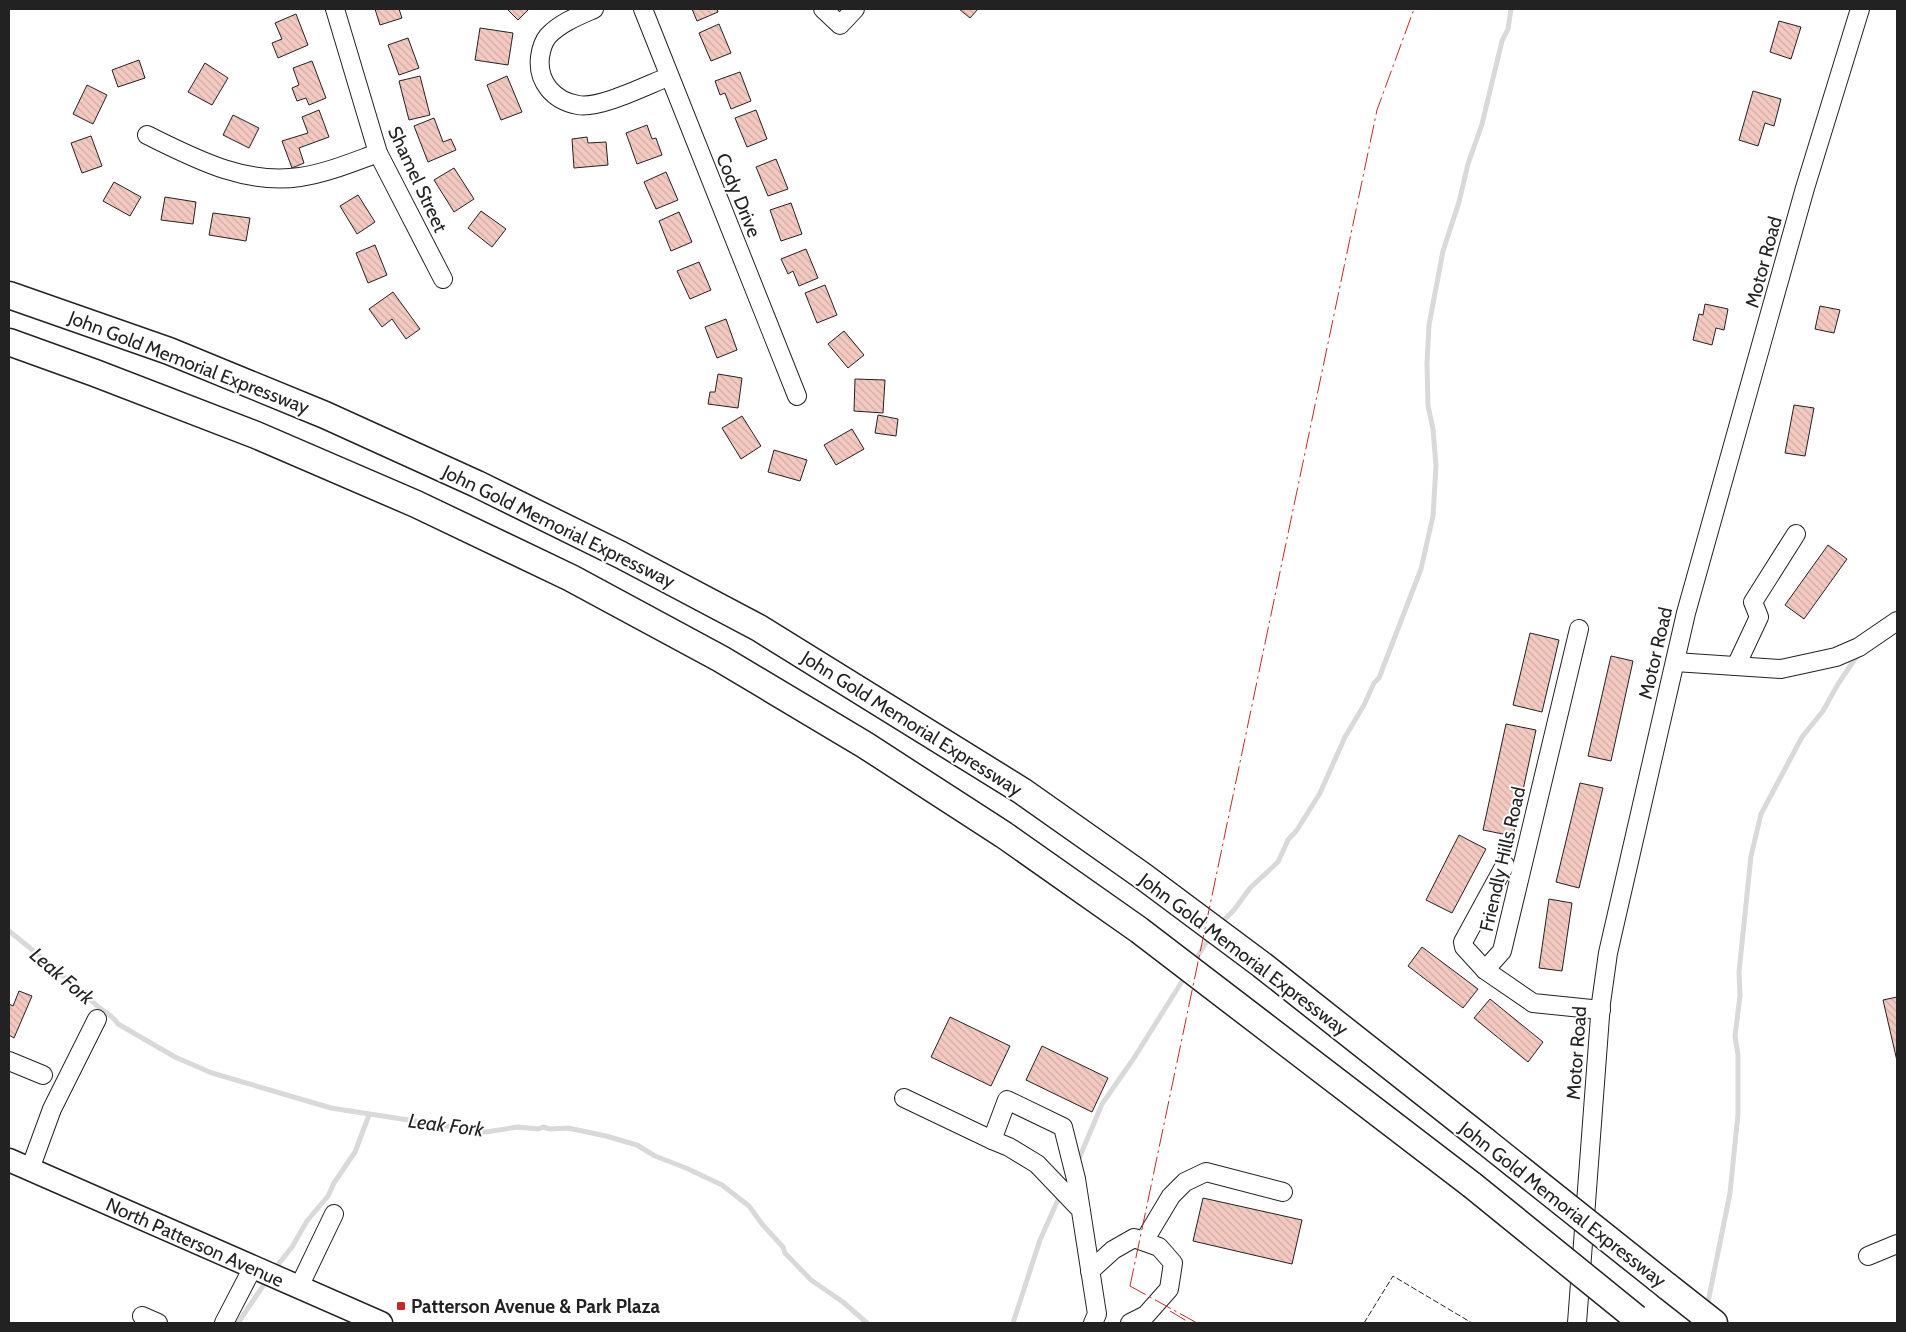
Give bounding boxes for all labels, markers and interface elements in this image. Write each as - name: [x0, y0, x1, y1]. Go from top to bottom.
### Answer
- street label: Shamel Street: [383, 123, 452, 236]
- street label: Cody Drive: [711, 150, 766, 241]
- street label: Motor Road: [1740, 214, 1787, 310]
- street label: John Gold Memorial Expressway: [64, 306, 313, 419]
- street label: John Gold Memorial Expressway: [438, 460, 679, 593]
- street label: Motor Road: [1634, 605, 1677, 701]
- street label: John Gold Memorial Expressway: [796, 645, 1027, 801]
- street label: Friendly Hills Road: [1475, 785, 1530, 934]
- street label: John Gold Memorial Expressway: [1134, 868, 1353, 1041]
- water label: Leak Fork: [25, 942, 100, 1010]
- street label: Motor Road: [1562, 1005, 1591, 1101]
- water label: Leak Fork: [407, 1108, 487, 1142]
- street label: John Gold Memorial Expressway: [1454, 1116, 1671, 1292]
- street label: North Patterson Avenue: [102, 1193, 287, 1292]
- place label: Patterson Avenue & Park Plaza: [411, 1295, 660, 1318]
- marker: Patterson Avenue & Park Plaza: [395, 1300, 407, 1312]

